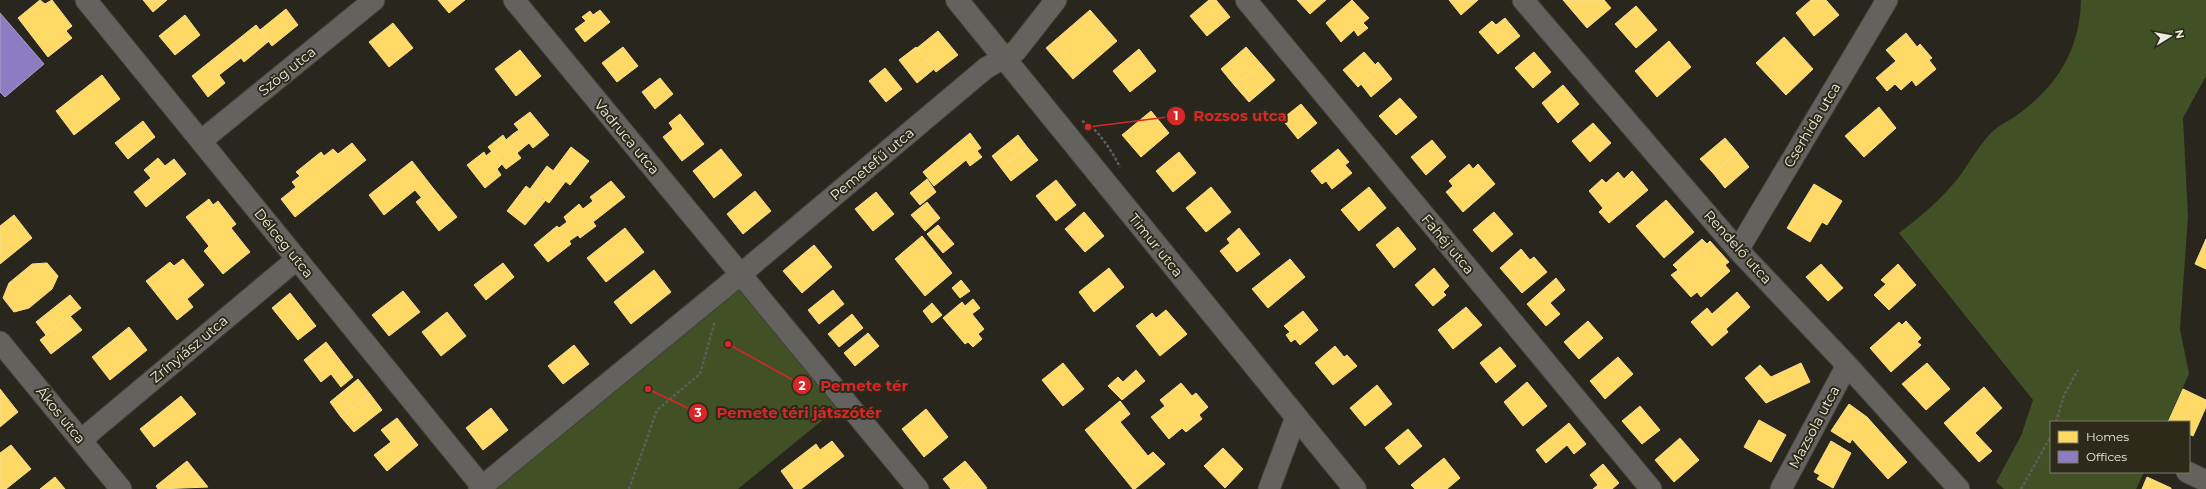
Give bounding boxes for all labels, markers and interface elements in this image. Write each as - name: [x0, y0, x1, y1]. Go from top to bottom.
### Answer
- north arrow: [2150, 16, 2190, 56]
- text: N: [2172, 28, 2188, 40]
- street label: Szög utca: [255, 42, 319, 100]
- street label: Cserhida utca: [1780, 79, 1844, 171]
- street label: Vadruca utca: [590, 96, 664, 178]
- callout: Rozsos utca: [1166, 102, 1295, 129]
- text: Rozsos utca: [1193, 106, 1287, 125]
- text: 1: [1174, 108, 1178, 123]
- street label: Pemetefű utca: [826, 124, 918, 204]
- street label: Délceg utca: [251, 205, 317, 281]
- street label: Rendelő utca: [1700, 206, 1776, 288]
- street label: Timur utca: [1125, 210, 1187, 280]
- street label: Fahéj utca: [1418, 210, 1478, 278]
- street label: Zrínyiász utca: [147, 311, 231, 387]
- callout: Pemete tér: [792, 372, 916, 399]
- text: Pemete tér: [820, 376, 908, 395]
- text: 2: [798, 378, 806, 393]
- street label: Ákos utca: [32, 383, 90, 447]
- street label: Mazsola utca: [1785, 383, 1843, 471]
- callout: Pemete téri játszótér: [688, 399, 889, 426]
- text: Pemete téri játszótér: [717, 403, 882, 422]
- text: 3: [693, 405, 702, 420]
- legend: [2050, 421, 2190, 473]
- text: Homes: [2086, 429, 2129, 444]
- text: Offices: [2086, 449, 2127, 464]

